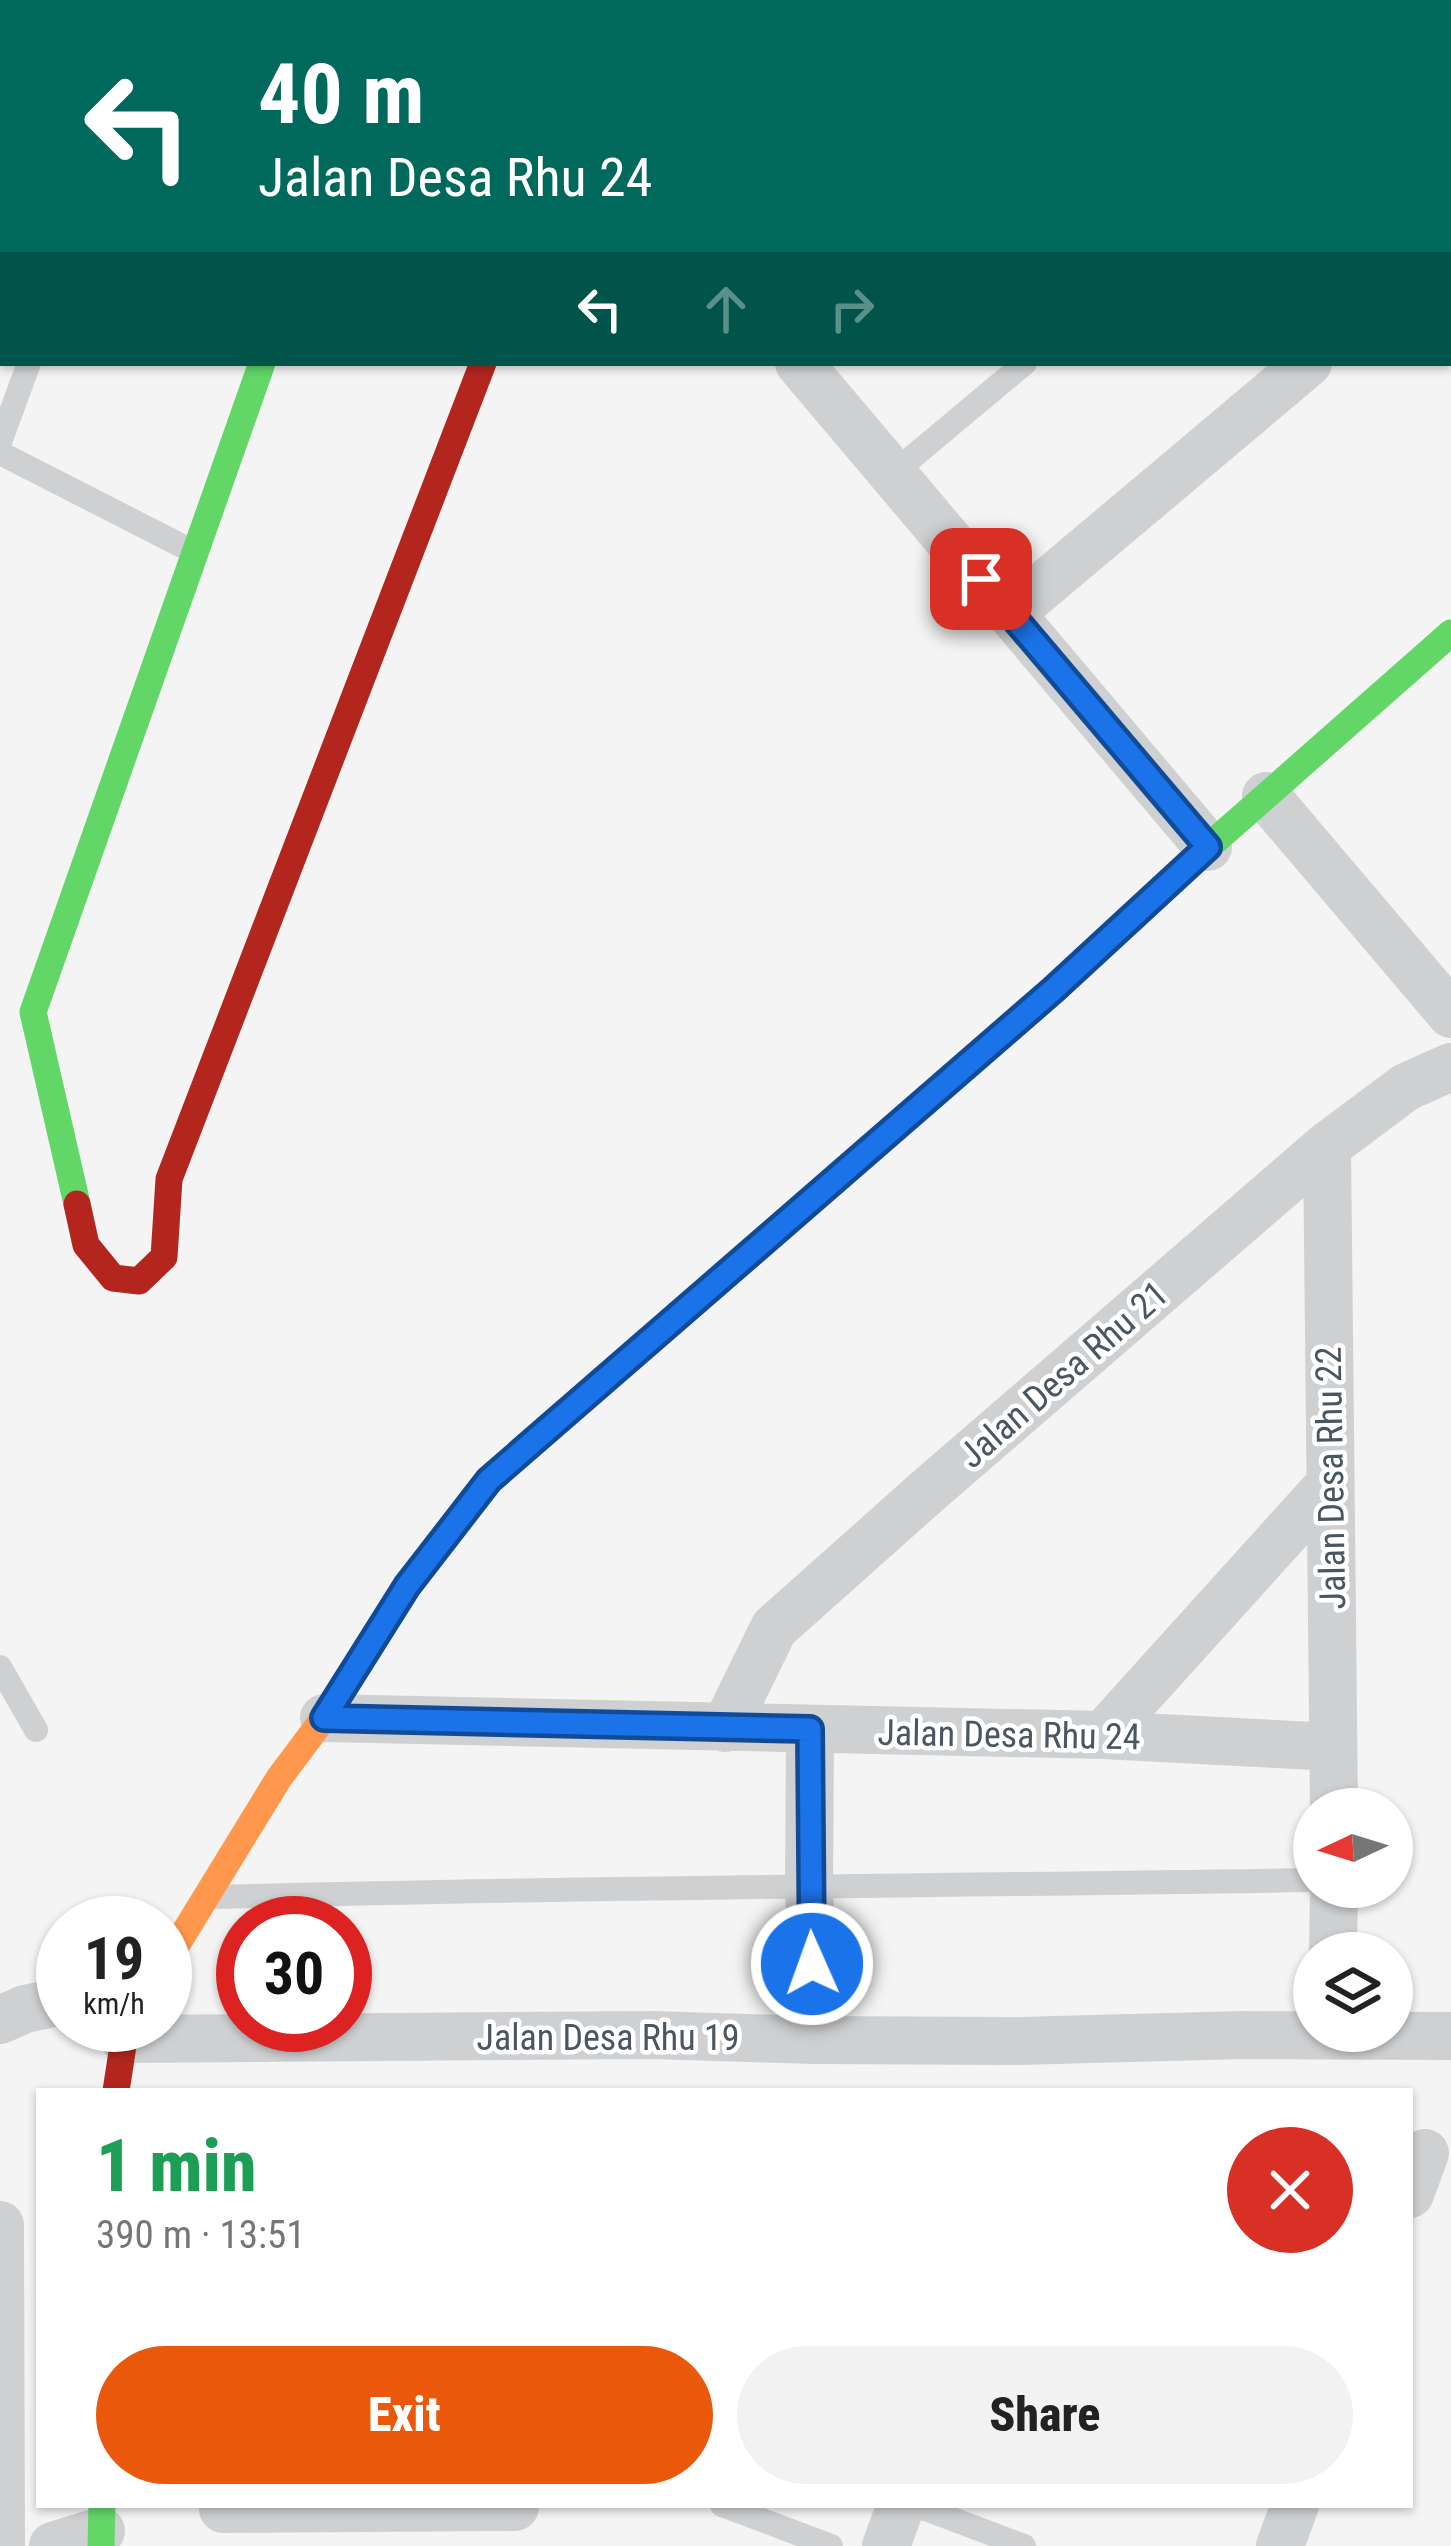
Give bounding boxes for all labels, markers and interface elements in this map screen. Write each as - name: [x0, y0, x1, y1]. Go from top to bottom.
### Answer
- text: 40 m: [258, 45, 425, 144]
- icon: left: [60, 48, 216, 204]
- text: Jalan Desa Rhu 24: [258, 146, 652, 209]
- icon: left: [567, 276, 633, 342]
- icon: ahead: [693, 276, 759, 342]
- icon: right: [819, 276, 885, 342]
- pin: [930, 528, 1032, 630]
- icon: arrive: [948, 546, 1014, 612]
- street label: Jalan Desa Rhu 21: [951, 1273, 1177, 1477]
- street label: Jalan Desa Rhu 22: [1308, 1346, 1354, 1610]
- street label: Jalan Desa Rhu 24: [877, 1712, 1141, 1758]
- north arrow: [1293, 1788, 1413, 1908]
- map controls: [1293, 1788, 1413, 2052]
- speed limit sign: 30: [216, 1896, 372, 2052]
- position arrow: [749, 1901, 875, 2027]
- text: 19: [84, 1923, 144, 1994]
- button: layers: [1293, 1932, 1413, 2052]
- text: km/h: [83, 1986, 145, 2021]
- street label: Jalan Desa Rhu 19: [477, 2017, 739, 2059]
- text: 1 min: [96, 2124, 257, 2209]
- button: close: [1227, 2127, 1353, 2253]
- text: 390 m · 13:51: [96, 2212, 306, 2258]
- button: Exit: [96, 2346, 713, 2484]
- button: Share: [737, 2346, 1353, 2484]

